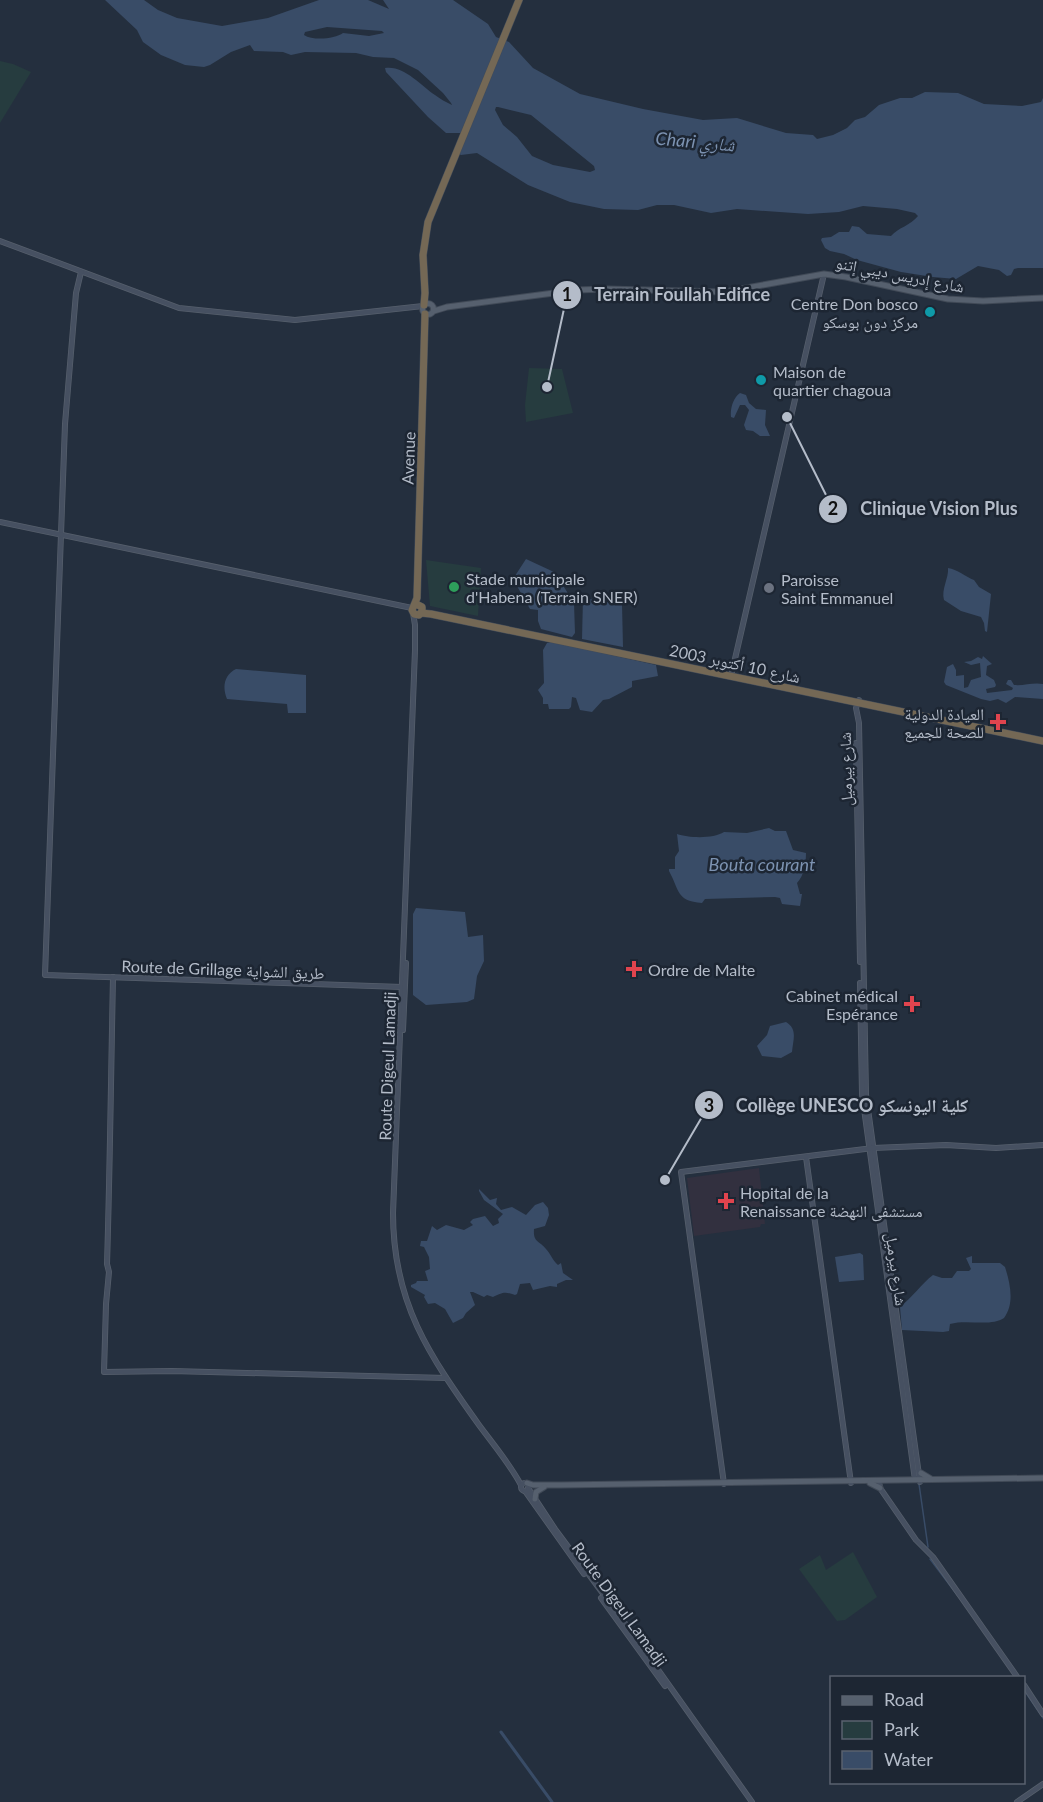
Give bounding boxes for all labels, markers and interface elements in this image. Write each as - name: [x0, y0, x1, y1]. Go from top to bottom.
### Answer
- water label: Chari شاري: [654, 127, 737, 160]
- street label: شارع إدريس ديبي إتنو: [833, 252, 966, 300]
- callout: Terrain Foullah Edifice: [552, 277, 782, 313]
- text: 1: [562, 283, 572, 305]
- text: Terrain Foullah Edifice: [594, 283, 770, 305]
- place label: Centre Don bosco مركز دون بوسكو: [791, 294, 918, 333]
- marker: Centre Don bosco مركز دون بوسكو: [923, 305, 937, 319]
- place label: Maison de quartier chagoua: [773, 362, 891, 399]
- marker: Maison de quartier chagoua: [754, 373, 768, 387]
- street label: Avenue: [398, 431, 418, 485]
- callout: Clinique Vision Plus: [818, 491, 1030, 527]
- text: 2: [828, 497, 838, 519]
- text: Clinique Vision Plus: [860, 497, 1018, 519]
- place label: Stade municipale d'Habena (Terrain SNER): [466, 569, 638, 606]
- place label: Paroisse Saint Emmanuel: [781, 570, 893, 607]
- marker: Stade municipale d'Habena (Terrain SNER): [447, 580, 461, 594]
- marker: Paroisse Saint Emmanuel: [762, 581, 776, 595]
- street label: شارع 10 أكتوبر 2003: [668, 640, 802, 688]
- place label: العيادة الدولية للصحة للجميع: [904, 704, 984, 743]
- marker: العيادة الدولية للصحة للجميع: [989, 713, 1007, 731]
- street label: شارع بيرميل: [835, 732, 857, 806]
- water label: Bouta courant: [709, 853, 816, 875]
- street label: Route de Grillage طريق الشواية: [121, 956, 325, 984]
- marker: Ordre de Malte: [625, 960, 643, 978]
- place label: Ordre de Malte: [648, 960, 755, 979]
- place label: Cabinet médical Espérance: [786, 986, 898, 1023]
- street label: Route Digeul Lamadji: [375, 991, 399, 1141]
- marker: Cabinet médical Espérance: [903, 995, 921, 1013]
- callout: Collège UNESCO كلية اليونسكو: [694, 1087, 980, 1123]
- text: 3: [704, 1094, 714, 1116]
- text: Collège UNESCO كلية اليونسكو: [736, 1094, 968, 1116]
- place label: Hopital de la Renaissance مستشفى النهضة: [740, 1183, 923, 1222]
- marker: Hopital de la Renaissance مستشفى النهضة: [717, 1192, 735, 1210]
- street label: شارع بيرميل: [880, 1231, 912, 1307]
- street label: Route Digeul Lamadji: [569, 1538, 671, 1670]
- legend: [830, 1676, 1025, 1784]
- text: Road: [884, 1688, 924, 1710]
- text: Park: [884, 1718, 920, 1740]
- text: Water: [884, 1748, 933, 1770]

